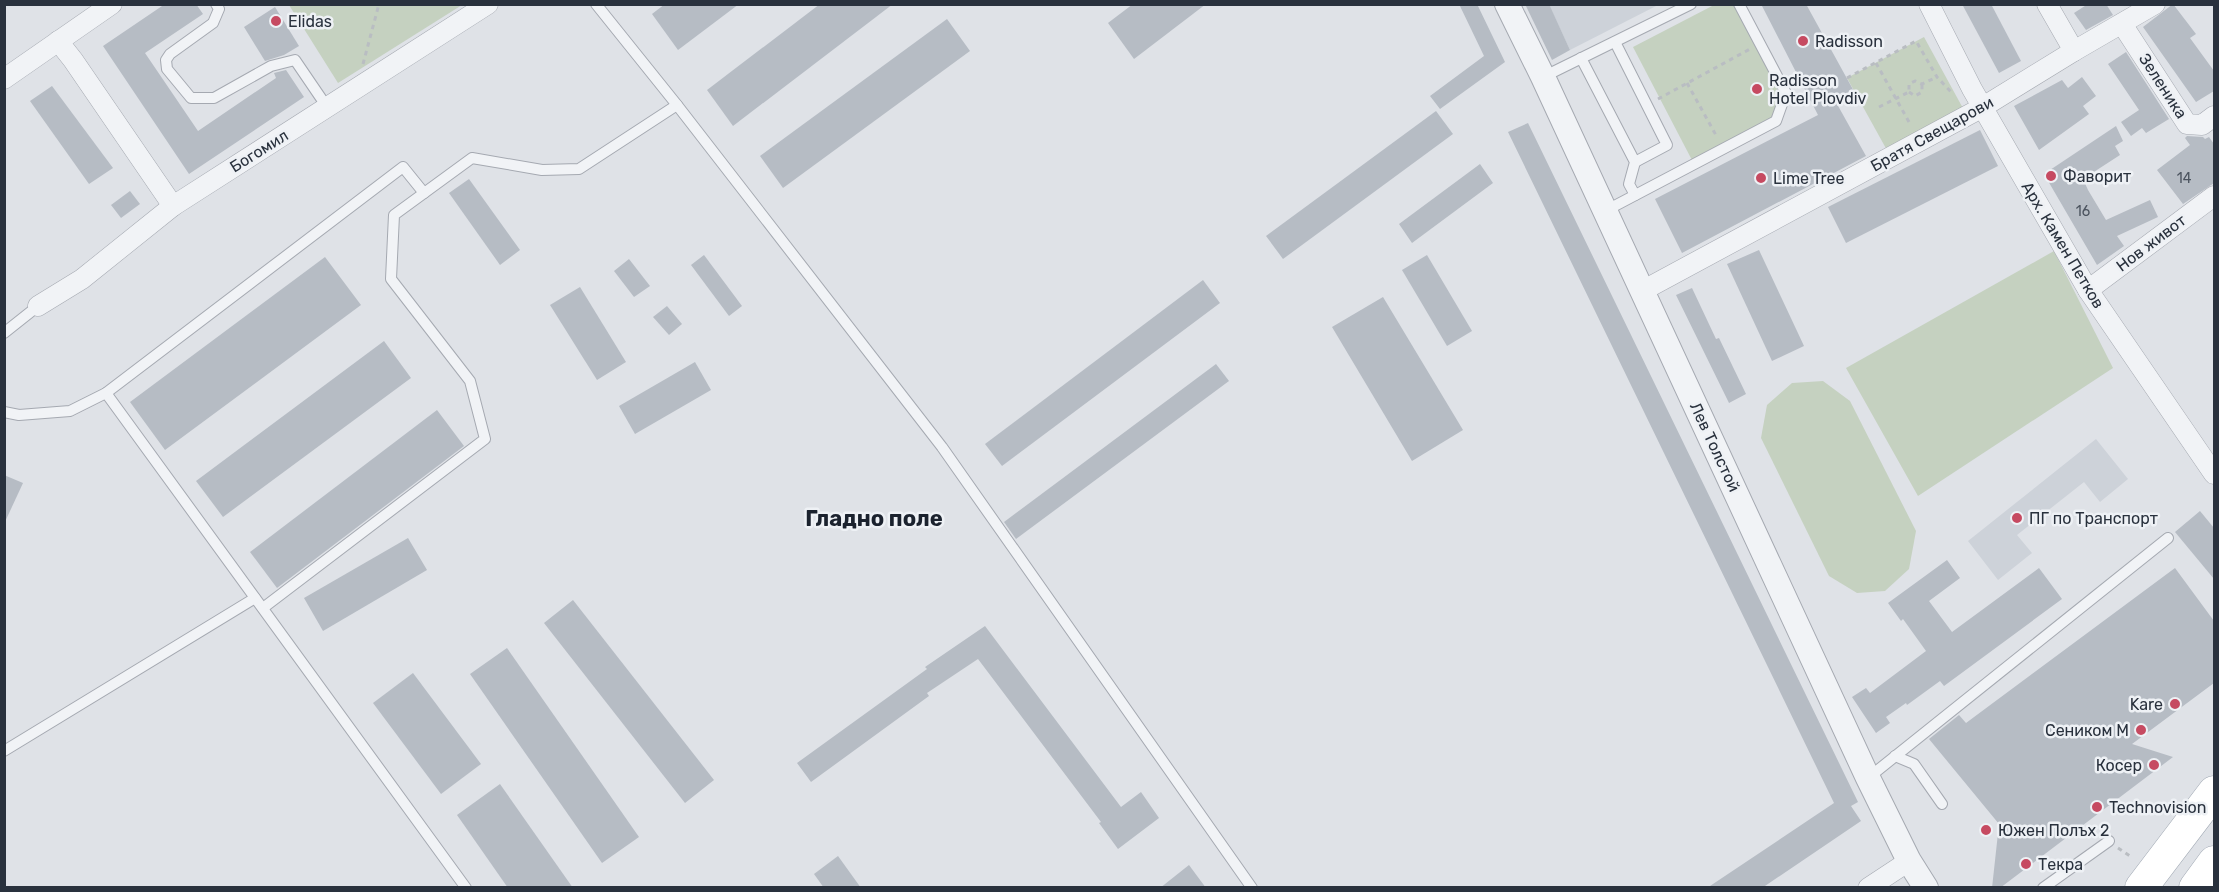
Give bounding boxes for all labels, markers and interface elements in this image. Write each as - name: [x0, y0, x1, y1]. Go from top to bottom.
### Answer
- place label: Elidas: [288, 12, 332, 31]
- marker: Elidas: [269, 14, 283, 28]
- place label: Radisson: [1815, 32, 1883, 51]
- marker: Radisson: [1796, 34, 1810, 48]
- street label: Зеленика: [2135, 50, 2191, 122]
- place label: Radisson Hotel Plovdiv: [1769, 71, 1867, 108]
- marker: Radisson Hotel Plovdiv: [1750, 82, 1764, 96]
- street label: Братя Свещарови: [1867, 92, 1997, 176]
- street label: Богомил: [226, 126, 292, 176]
- place label: Фаворит: [2063, 167, 2131, 186]
- place label: Lime Tree: [1773, 169, 1844, 188]
- marker: Фаворит: [2044, 169, 2058, 183]
- house number: 14: [2177, 170, 2192, 187]
- marker: Lime Tree: [1754, 171, 1768, 185]
- street label: Арх. Камен Петков: [2018, 178, 2108, 312]
- house number: 16: [2076, 203, 2090, 220]
- street label: Нов живот: [2112, 211, 2190, 275]
- street label: Лев Толстой: [1686, 399, 1744, 495]
- district label: Гладно поле: [805, 505, 943, 532]
- place label: ПГ по Транспорт: [2029, 509, 2158, 528]
- marker: ПГ по Транспорт: [2010, 511, 2024, 525]
- place label: Kare: [2130, 695, 2163, 714]
- marker: Kare: [2168, 697, 2182, 711]
- place label: Сеником М: [2045, 721, 2129, 740]
- marker: Сеником М: [2134, 723, 2148, 737]
- place label: Косер: [2096, 756, 2142, 775]
- marker: Косер: [2147, 758, 2161, 772]
- place label: Technovision: [2109, 798, 2207, 817]
- marker: Technovision: [2090, 800, 2104, 814]
- place label: Южен Полъх 2: [1998, 821, 2109, 840]
- marker: Южен Полъх 2: [1979, 823, 1993, 837]
- place label: Текра: [2038, 855, 2083, 874]
- marker: Текра: [2019, 857, 2033, 871]

